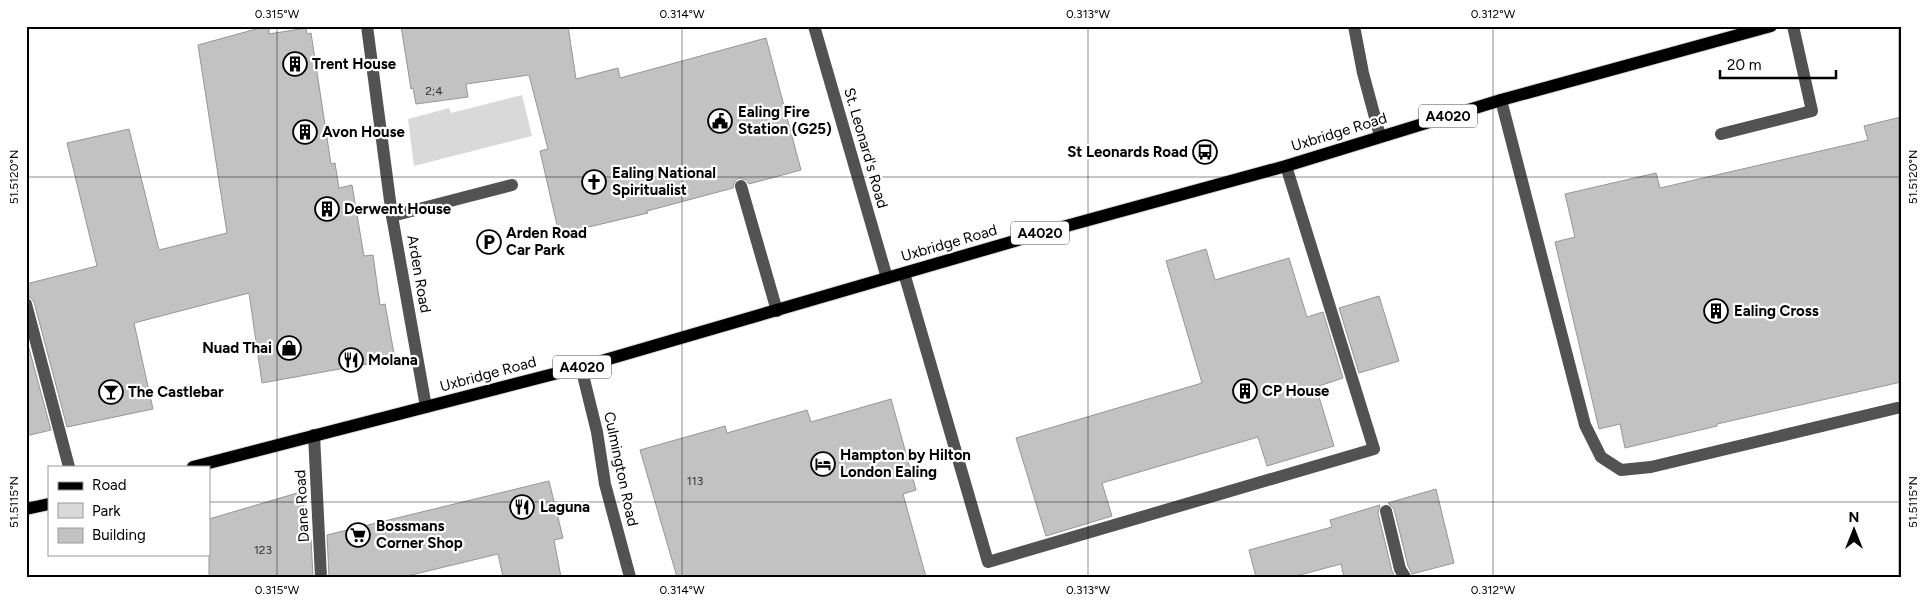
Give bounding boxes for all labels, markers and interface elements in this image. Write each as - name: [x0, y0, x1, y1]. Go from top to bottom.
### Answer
- text: 0.315°W: [255, 7, 300, 21]
- text: 0.314°W: [659, 7, 705, 21]
- text: 0.313°W: [1066, 7, 1111, 21]
- text: 0.312°W: [1471, 7, 1516, 21]
- scale bar: [1720, 48, 1836, 80]
- building icon: Trent House: [282, 51, 308, 77]
- place label: Trent House: [312, 55, 397, 73]
- text: 20 m: [1727, 56, 1761, 74]
- house number: 2;4: [425, 84, 443, 98]
- street label: St. Leonard's Road: [840, 86, 892, 210]
- place label: Ealing Fire Station (G25): [738, 103, 832, 138]
- road number: A4020: [1419, 104, 1477, 128]
- public building icon: Ealing Fire Station (G25): [707, 108, 733, 134]
- street label: Uxbridge Road: [1289, 109, 1389, 155]
- building icon: Avon House: [292, 119, 318, 145]
- place label: Avon House: [322, 123, 405, 141]
- bus stop icon: St Leonards Road: [1192, 139, 1218, 165]
- place label: St Leonards Road: [1067, 143, 1188, 161]
- text: 51.5120°N: [7, 150, 21, 204]
- text: 51.5120°N: [1906, 150, 1920, 204]
- place label: Ealing National Spiritualist: [612, 164, 716, 199]
- church icon: Ealing National Spiritualist: [581, 169, 607, 195]
- building icon: Derwent House: [314, 196, 340, 222]
- place label: Derwent House: [344, 200, 452, 218]
- street label: Uxbridge Road: [899, 221, 999, 265]
- road number: A4020: [1011, 222, 1069, 244]
- place label: Arden Road Car Park: [506, 224, 587, 259]
- parking icon: Arden Road Car Park: [476, 229, 502, 255]
- street label: Arden Road: [403, 234, 435, 314]
- building icon: Ealing Cross: [1703, 298, 1729, 324]
- place label: Ealing Cross: [1734, 302, 1819, 320]
- shop icon: Nuad Thai: [276, 335, 302, 361]
- place label: Nuad Thai: [202, 339, 272, 357]
- restaurant icon: Molana: [338, 347, 364, 373]
- place label: Molana: [368, 351, 418, 369]
- street label: Uxbridge Road: [438, 352, 538, 396]
- road number: A4020: [553, 356, 611, 378]
- building icon: CP House: [1232, 378, 1258, 404]
- bar icon: The Castlebar: [98, 379, 124, 405]
- place label: CP House: [1262, 382, 1330, 400]
- place label: The Castlebar: [128, 383, 224, 401]
- street label: Culmington Road: [600, 410, 642, 528]
- place label: Hampton by Hilton London Ealing: [840, 446, 971, 481]
- hotel icon: Hampton by Hilton London Ealing: [810, 451, 836, 477]
- legend: [48, 466, 210, 556]
- street label: Dane Road: [291, 469, 313, 543]
- house number: 113: [687, 474, 703, 488]
- text: 51.5115°N: [7, 476, 21, 528]
- text: Road: [92, 476, 127, 494]
- text: 51.5115°N: [1906, 476, 1920, 528]
- restaurant icon: Laguna: [509, 494, 535, 520]
- place label: Laguna: [540, 498, 590, 516]
- text: Park: [92, 502, 121, 520]
- north arrow: [1830, 506, 1880, 556]
- text: N: [1849, 509, 1859, 526]
- place label: Bossmans Corner Shop: [376, 517, 463, 552]
- supermarket icon: Bossmans Corner Shop: [345, 522, 371, 548]
- text: Building: [92, 526, 146, 544]
- house number: 123: [254, 543, 272, 557]
- text: 0.315°W: [255, 583, 300, 597]
- text: 0.314°W: [659, 583, 705, 597]
- text: 0.313°W: [1066, 583, 1111, 597]
- text: 0.312°W: [1471, 583, 1516, 597]

